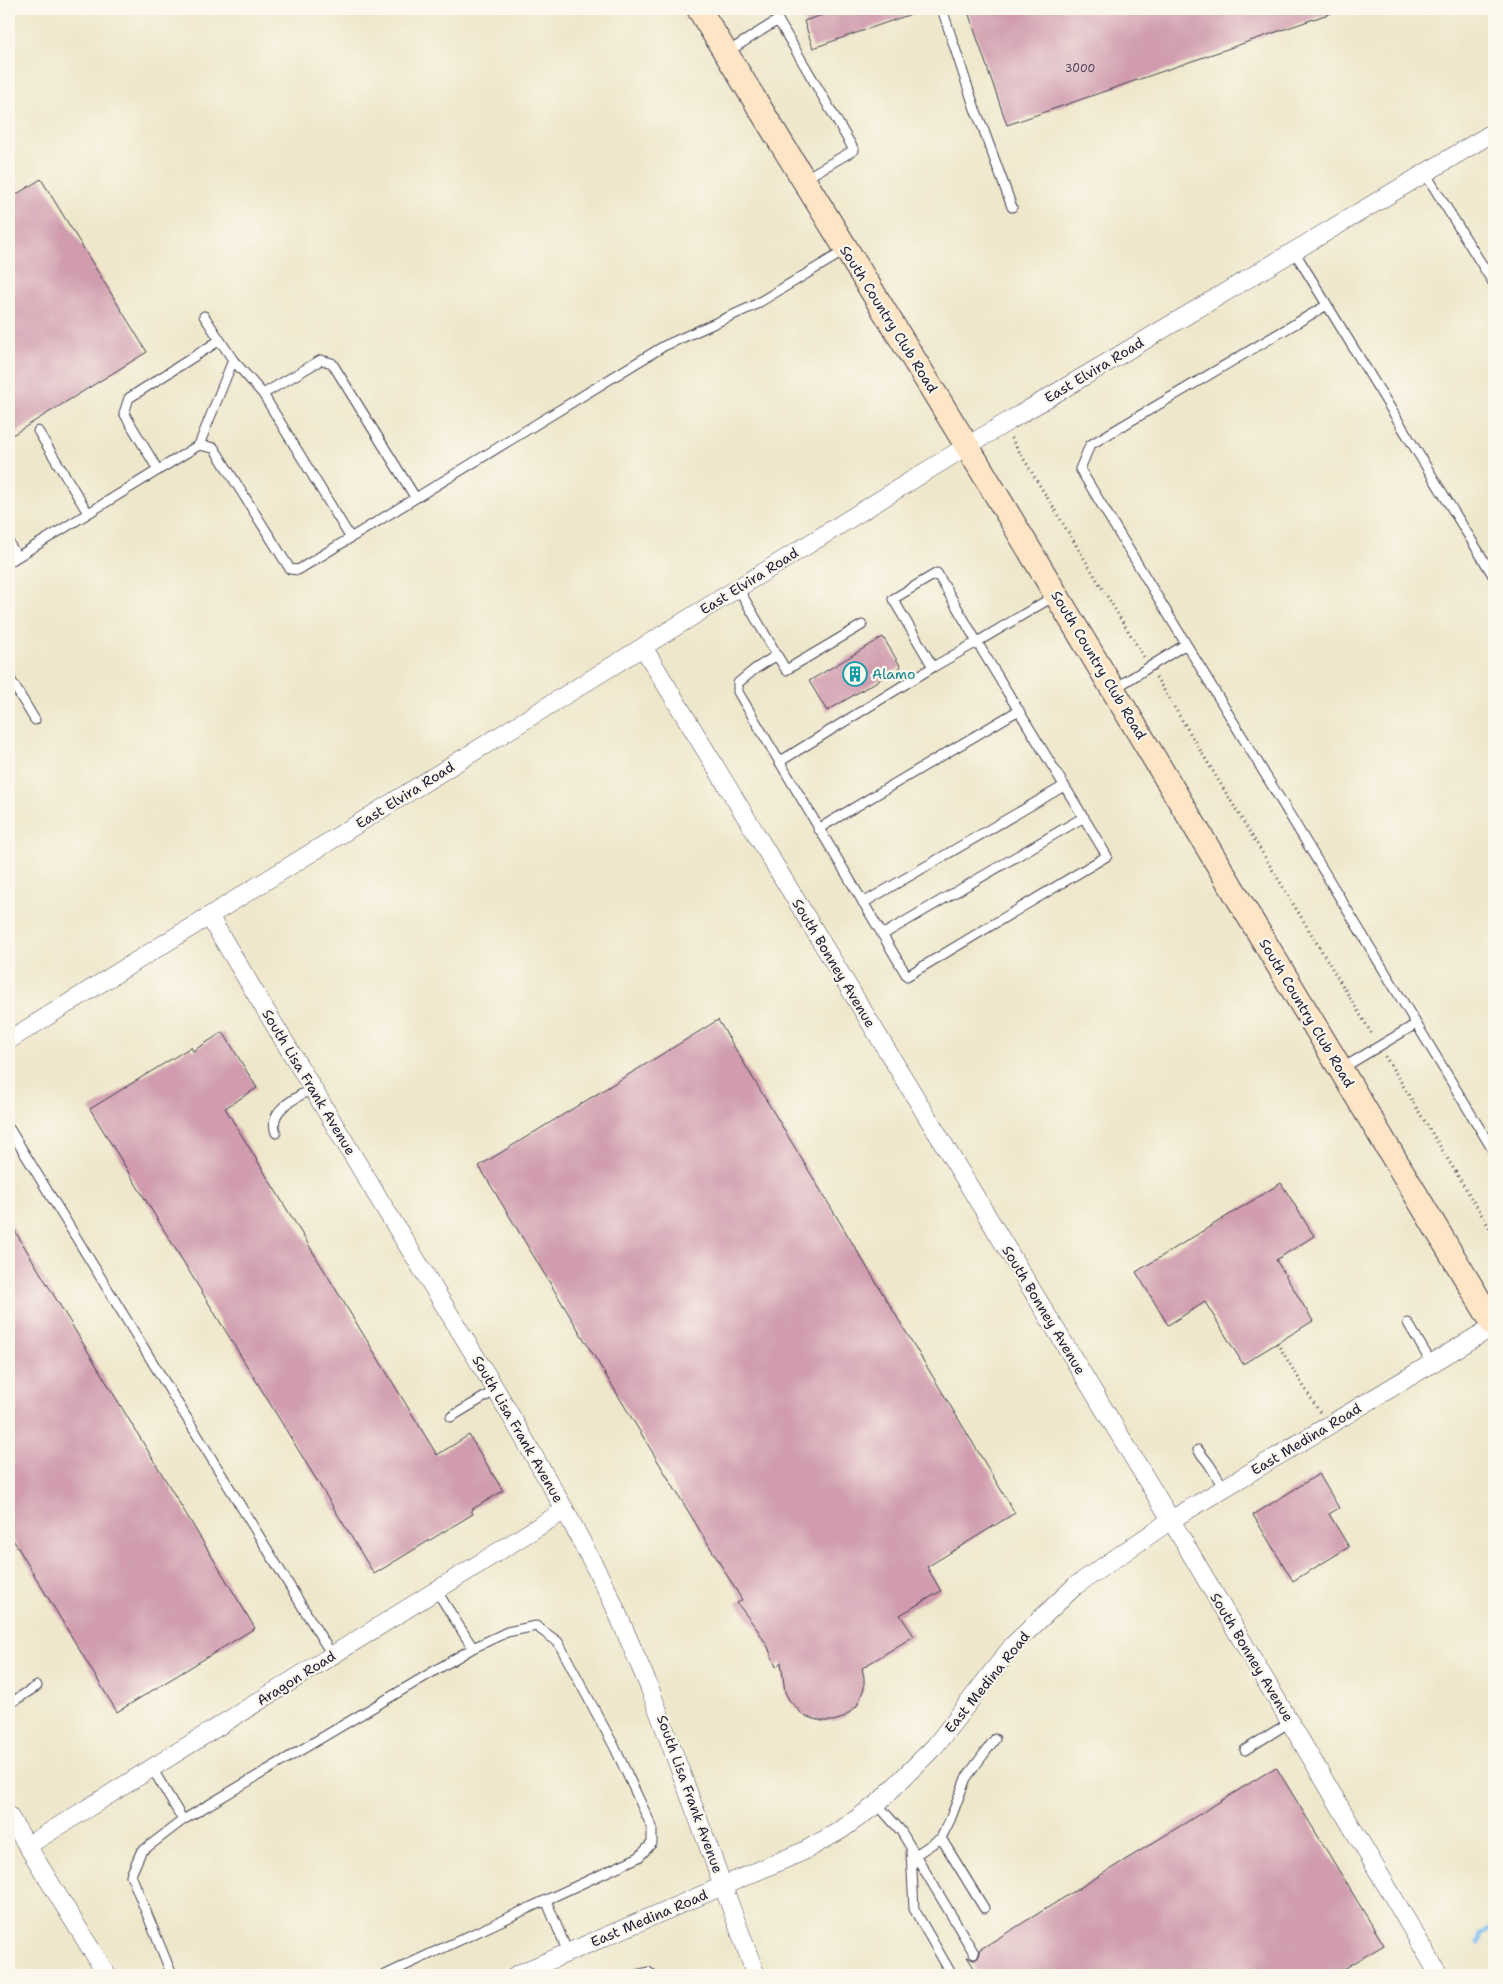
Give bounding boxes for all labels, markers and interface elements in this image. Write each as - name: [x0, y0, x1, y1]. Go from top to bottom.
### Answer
- house number: 3000: [1065, 61, 1095, 76]
- street label: South Country Club Road: [836, 242, 942, 396]
- street label: East Elvira Road: [1041, 333, 1147, 407]
- street label: East Elvira Road: [696, 543, 802, 618]
- street label: South Country Club Road: [1047, 587, 1151, 743]
- building icon: Alamo: [842, 661, 868, 687]
- place label: Alamo: [872, 665, 915, 683]
- street label: East Elvira Road: [352, 757, 458, 832]
- street label: South Bonney Avenue: [788, 895, 880, 1031]
- street label: South Country Club Road: [1255, 935, 1359, 1091]
- street label: South Lisa Frank Avenue: [258, 1006, 360, 1158]
- street label: South Bonney Avenue: [998, 1242, 1090, 1378]
- street label: South Lisa Frank Avenue: [468, 1352, 568, 1506]
- street label: East Medina Road: [1248, 1399, 1365, 1479]
- street label: South Bonney Avenue: [1206, 1589, 1298, 1725]
- street label: East Medina Road: [940, 1627, 1034, 1736]
- street label: Aragon Road: [253, 1647, 339, 1709]
- street label: South Lisa Frank Avenue: [653, 1712, 727, 1876]
- street label: East Medina Road: [588, 1885, 710, 1951]

